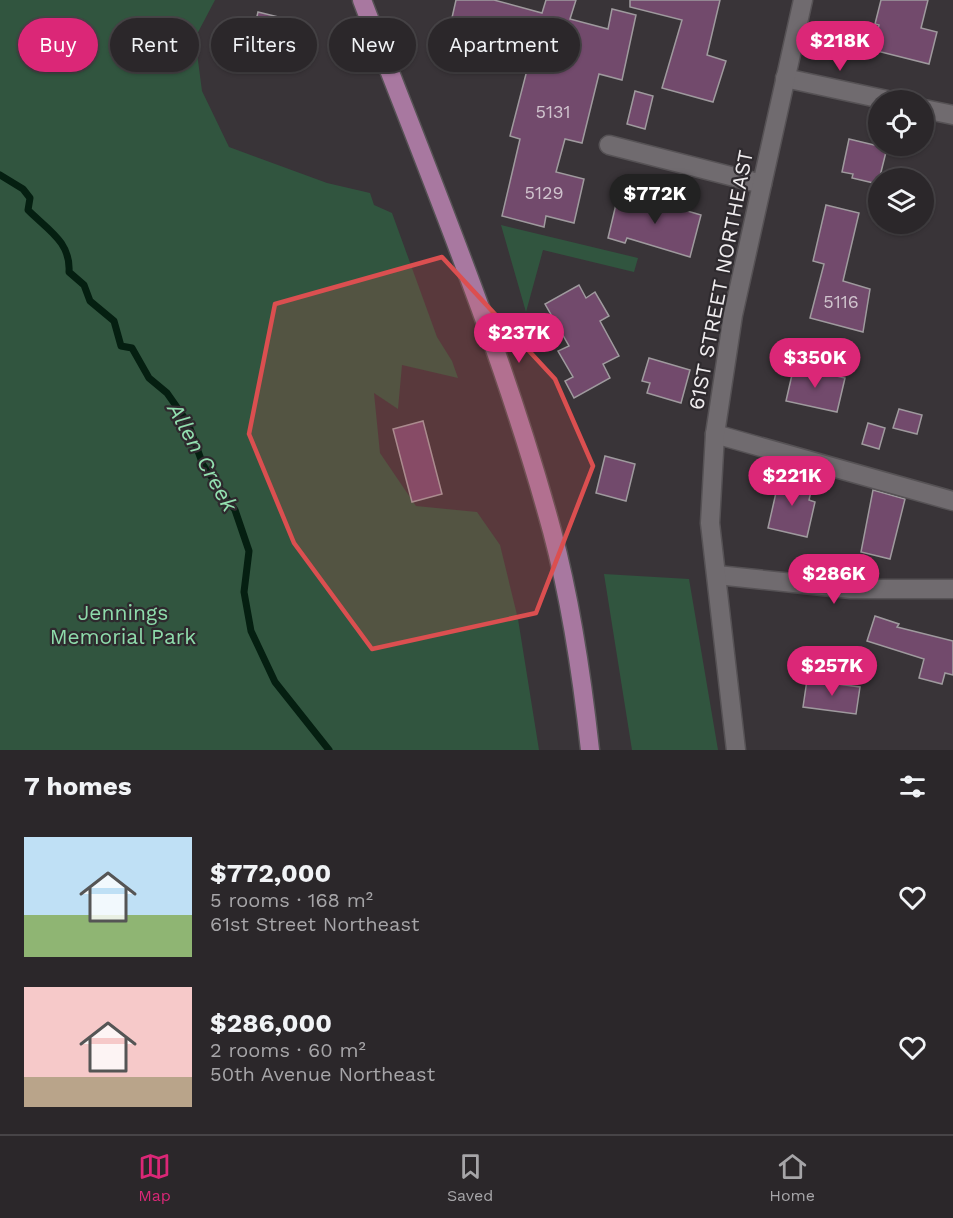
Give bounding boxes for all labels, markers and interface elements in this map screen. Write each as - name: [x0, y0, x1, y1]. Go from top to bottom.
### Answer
- chip: Buy: [18, 18, 98, 72]
- chip: Rent: [110, 18, 199, 72]
- chip: Filters: [211, 18, 317, 72]
- chip: New: [329, 18, 416, 72]
- chip: Apartment: [428, 18, 580, 72]
- pin: $218K: [798, 21, 882, 72]
- text: $218K: [810, 28, 870, 52]
- map controls: [868, 90, 934, 234]
- button: locate: [868, 90, 934, 156]
- house number: 5131: [535, 101, 571, 122]
- street label: 61ST STREET NORTHEAST: [683, 148, 758, 412]
- button: layers: [868, 168, 934, 234]
- pin: $772K: [613, 174, 697, 225]
- text: $772K: [624, 181, 686, 205]
- house number: 5129: [524, 182, 564, 203]
- house number: 5116: [823, 291, 859, 312]
- pin: $237K: [477, 313, 561, 364]
- text: $237K: [488, 320, 550, 344]
- pin: $350K: [773, 338, 857, 389]
- text: $350K: [783, 345, 847, 369]
- water label: Allen Creek: [162, 398, 243, 517]
- pin: $221K: [750, 456, 834, 507]
- text: $221K: [762, 463, 822, 487]
- pin: $286K: [792, 554, 876, 605]
- text: $286K: [802, 561, 866, 585]
- park label: Jennings Memorial Park: [50, 600, 196, 649]
- pin: $257K: [790, 646, 874, 697]
- text: $257K: [801, 653, 863, 677]
- icon: filters: [896, 770, 929, 803]
- text: 7 homes: [24, 771, 132, 801]
- text: $772,000: [210, 858, 331, 888]
- icon: home: [72, 861, 144, 933]
- icon: heart: [896, 881, 929, 914]
- text: 5 rooms · 168 m²: [210, 888, 373, 912]
- text: 61st Street Northeast: [210, 912, 419, 936]
- text: $286,000: [210, 1008, 332, 1038]
- icon: home: [72, 1011, 144, 1083]
- icon: heart: [896, 1031, 929, 1064]
- text: 2 rooms · 60 m²: [210, 1038, 366, 1062]
- text: 50th Avenue Northeast: [210, 1062, 435, 1086]
- tab: Map: [138, 1150, 171, 1205]
- tab: Saved: [447, 1150, 493, 1205]
- tab: Home: [769, 1150, 815, 1205]

